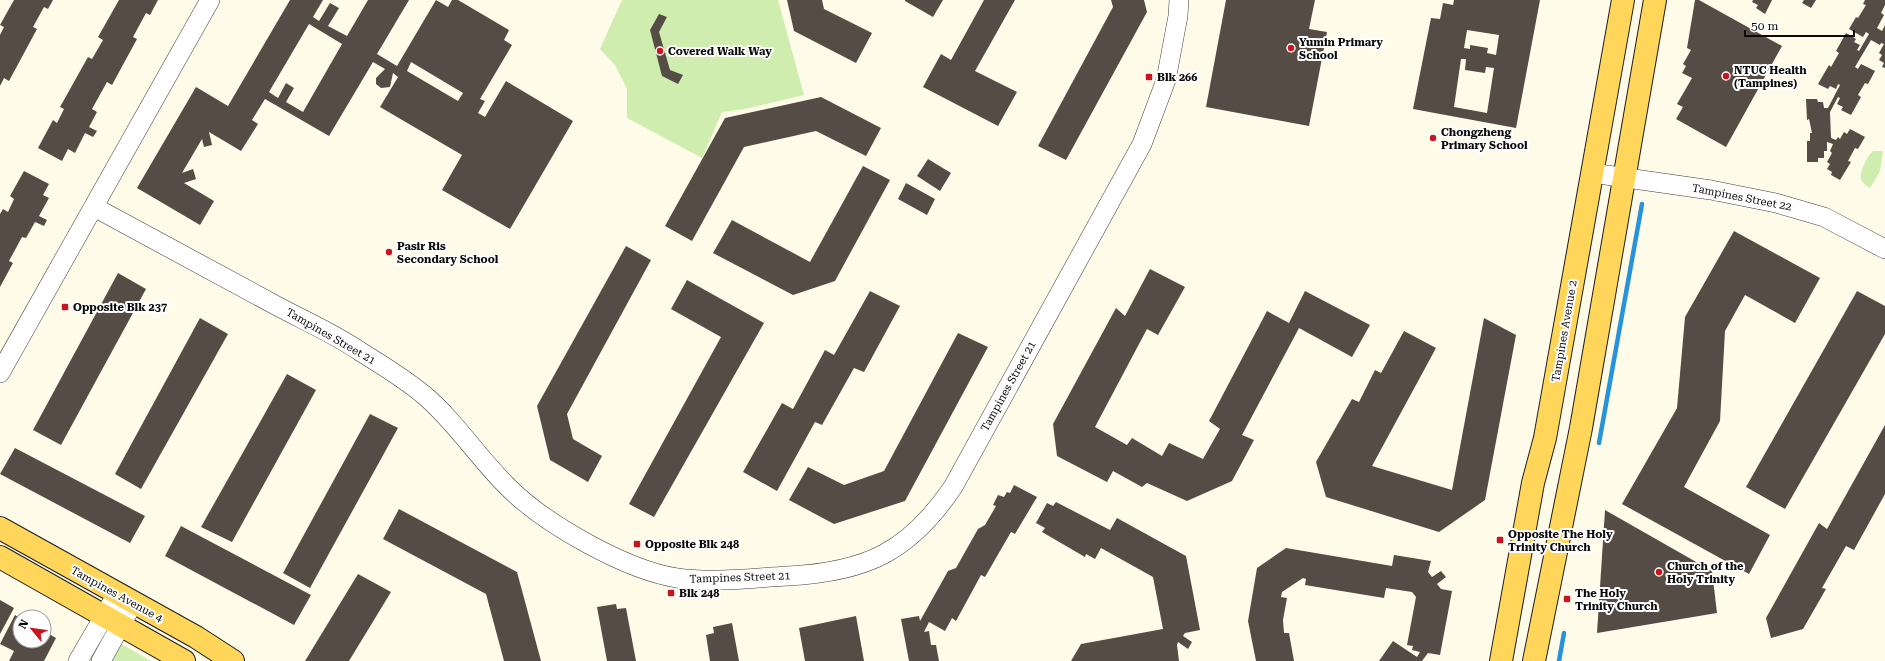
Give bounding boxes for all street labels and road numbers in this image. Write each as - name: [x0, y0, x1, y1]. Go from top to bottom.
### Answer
- street label: Tampines Street 22: [1691, 181, 1793, 214]
- street label: Tampines Avenue 2: [1549, 279, 1580, 383]
- street label: Tampines Street 21: [284, 306, 378, 367]
- street label: Tampines Street 21: [978, 339, 1039, 434]
- street label: Tampines Avenue 4: [69, 564, 166, 625]
- street label: Tampines Street 21: [689, 569, 791, 586]

